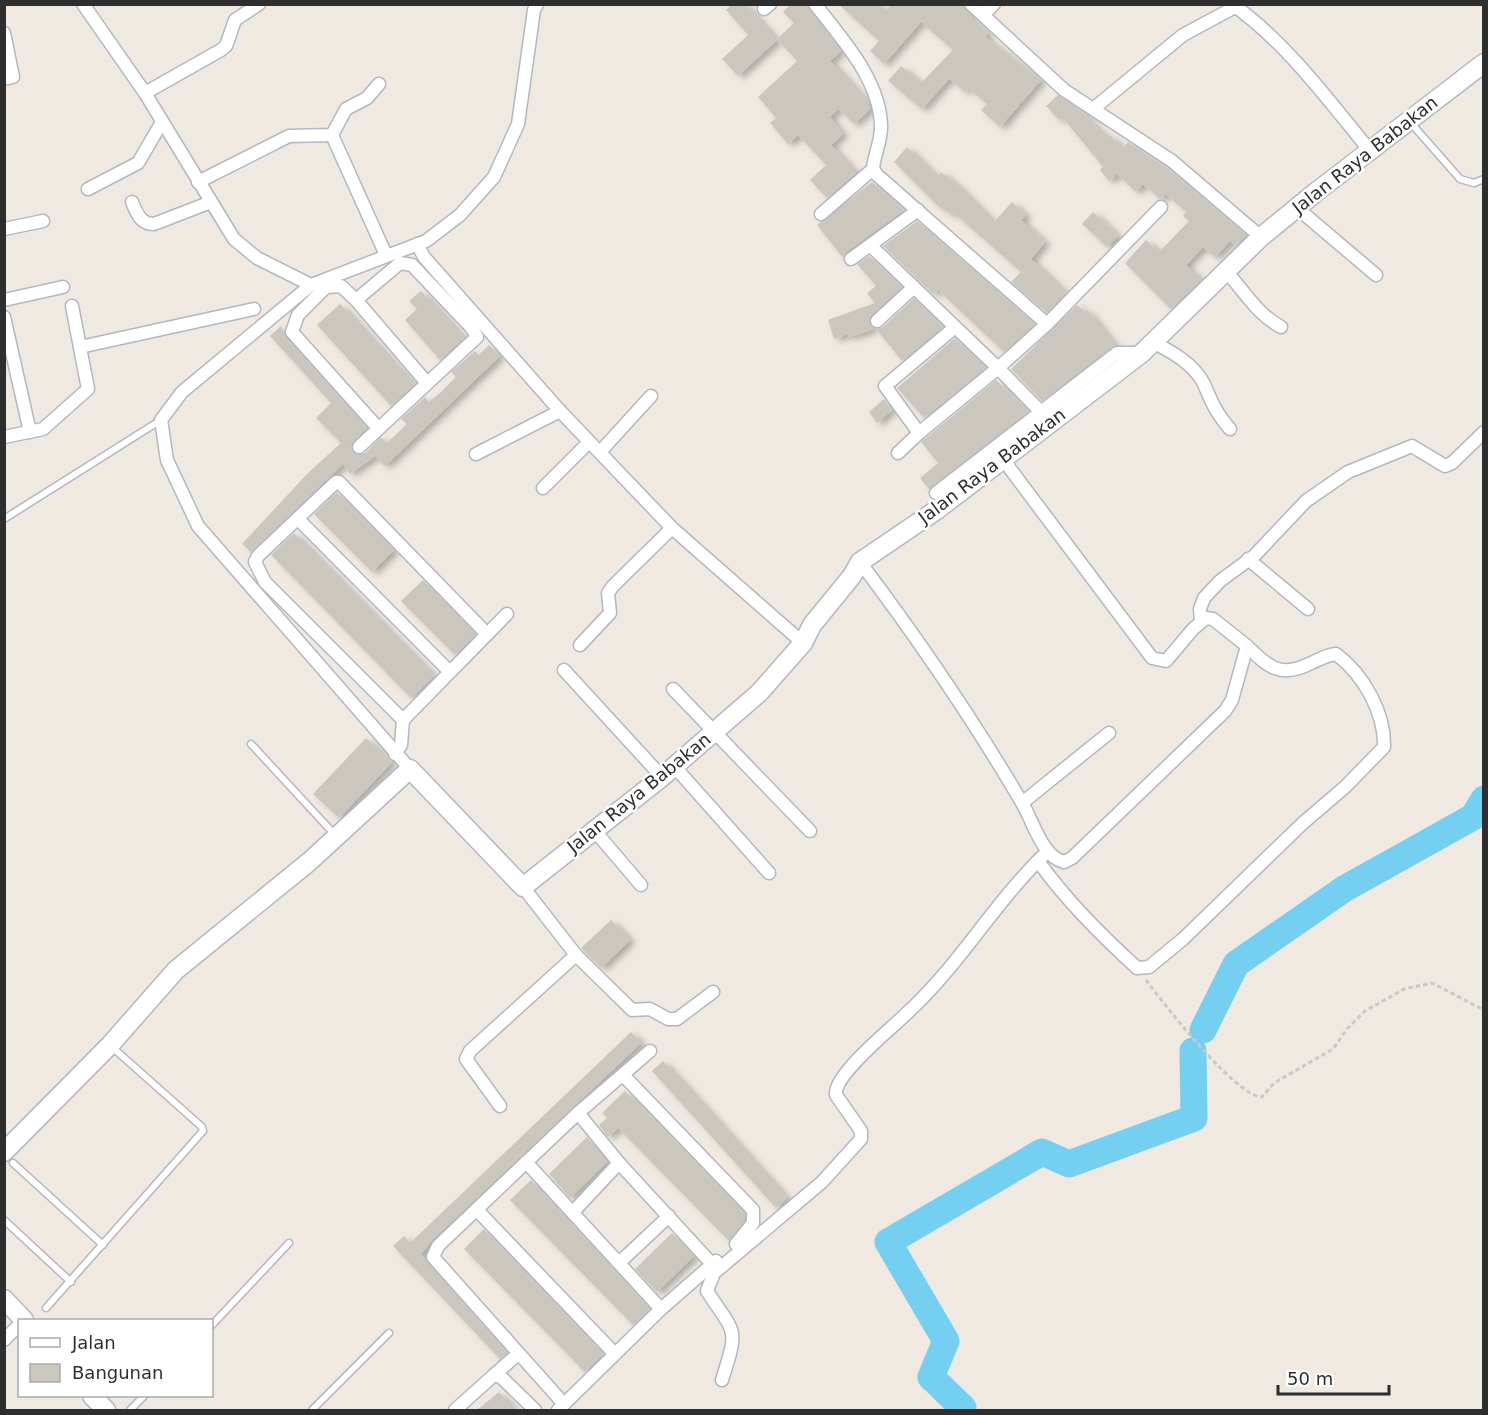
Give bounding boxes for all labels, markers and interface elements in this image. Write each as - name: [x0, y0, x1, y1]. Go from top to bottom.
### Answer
- street label: Jalan Raya Babakan: [1287, 91, 1441, 218]
- street label: Jalan Raya Babakan: [913, 404, 1069, 528]
- street label: Jalan Raya Babakan: [562, 728, 715, 858]
- legend: [18, 1319, 213, 1397]
- text: Jalan: [71, 1332, 116, 1353]
- scale bar: [1278, 1358, 1389, 1396]
- text: Bangunan: [72, 1362, 163, 1383]
- text: 50 m: [1287, 1368, 1333, 1389]

